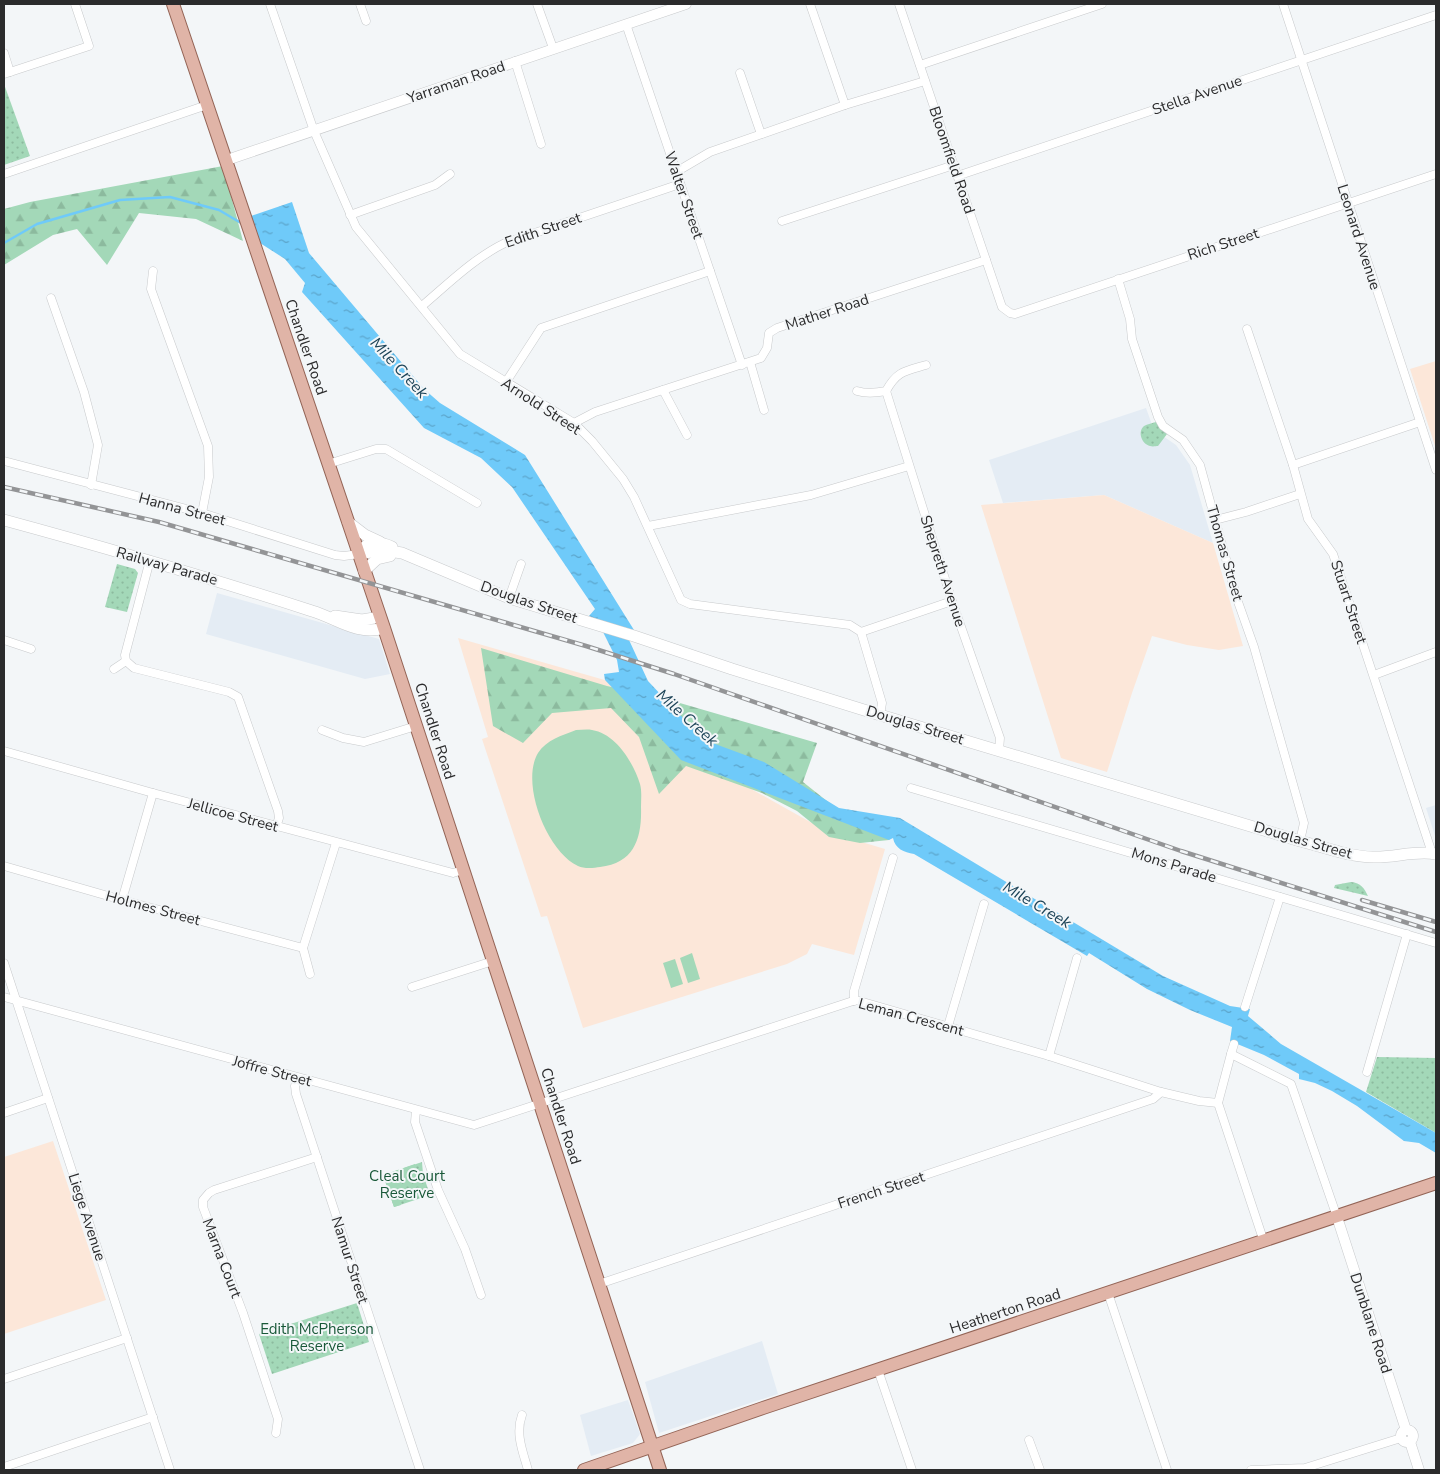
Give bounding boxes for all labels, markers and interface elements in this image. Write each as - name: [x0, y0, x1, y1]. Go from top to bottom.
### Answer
- street label: Yarraman Road: [403, 56, 508, 108]
- street label: Stella Avenue: [1149, 70, 1245, 120]
- street label: Bloomfield Road: [924, 104, 980, 216]
- street label: Walter Street: [660, 149, 709, 242]
- street label: Leonard Avenue: [1333, 182, 1385, 292]
- street label: Edith Street: [502, 207, 585, 252]
- street label: Rich Street: [1185, 223, 1262, 265]
- street label: Mather Road: [783, 289, 871, 335]
- street label: Chandler Road: [280, 296, 332, 398]
- water label: Mile Creek: [365, 333, 434, 404]
- street label: Arnold Street: [497, 373, 585, 440]
- street label: Hanna Street: [136, 488, 228, 530]
- street label: Thomas Street: [1202, 503, 1248, 604]
- street label: Shepreth Avenue: [916, 513, 970, 629]
- street label: Railway Parade: [114, 542, 220, 590]
- street label: Stuart Street: [1326, 558, 1372, 647]
- street label: Douglas Street: [478, 576, 581, 628]
- street label: Chandler Road: [410, 680, 460, 782]
- water label: Mile Creek: [651, 684, 723, 752]
- street label: Douglas Street: [864, 701, 967, 750]
- street label: Jellicoe Street: [184, 793, 281, 837]
- street label: Douglas Street: [1252, 816, 1355, 864]
- street label: Mons Parade: [1129, 843, 1219, 887]
- water label: Mile Creek: [999, 876, 1076, 935]
- street label: Holmes Street: [104, 886, 203, 930]
- street label: Leman Crescent: [856, 993, 967, 1041]
- street label: Joffre Street: [229, 1051, 314, 1091]
- street label: Chandler Road: [536, 1065, 586, 1167]
- park label: Cleal Court Reserve: [369, 1166, 446, 1203]
- street label: French Street: [835, 1166, 928, 1213]
- street label: Liege Avenue: [63, 1171, 111, 1264]
- street label: Namur Street: [327, 1214, 374, 1307]
- street label: Marna Court: [198, 1215, 247, 1301]
- street label: Dunblane Road: [1345, 1270, 1397, 1376]
- street label: Heatherton Road: [947, 1284, 1063, 1338]
- park label: Edith McPherson Reserve: [260, 1319, 374, 1356]

